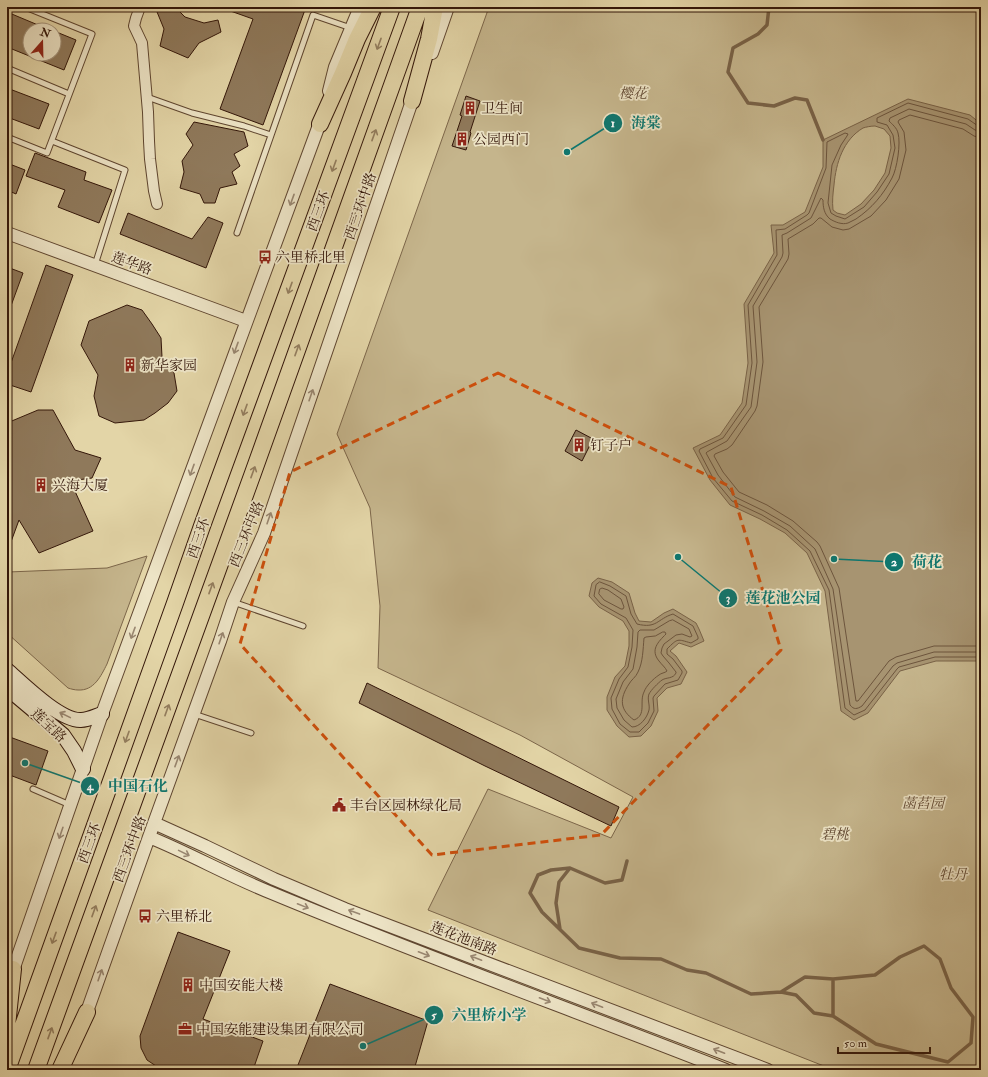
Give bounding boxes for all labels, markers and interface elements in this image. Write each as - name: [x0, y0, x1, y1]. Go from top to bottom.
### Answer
- north arrow: [22, 22, 62, 62]
- text: N: [37, 25, 53, 41]
- one-way arrow: [374, 37, 382, 49]
- park label: 樱花: [619, 85, 649, 102]
- building icon: 卫生间: [462, 100, 478, 116]
- place label: 卫生间: [481, 100, 523, 117]
- callout: 海棠: [603, 109, 669, 136]
- text: 海棠: [631, 114, 661, 133]
- text: 1: [611, 116, 615, 131]
- one-way arrow: [371, 129, 378, 142]
- building icon: 公园西门: [454, 131, 470, 147]
- place label: 公园西门: [473, 131, 529, 148]
- one-way arrow: [330, 159, 338, 171]
- street label: 西三环中路: [341, 170, 380, 242]
- street label: 西三环: [303, 189, 334, 234]
- one-way arrow: [287, 193, 295, 205]
- street label: 莲华路: [109, 248, 154, 279]
- bus stop icon: 六里桥北里: [257, 249, 273, 265]
- place label: 六里桥北里: [276, 249, 346, 266]
- one-way arrow: [285, 281, 293, 293]
- one-way arrow: [232, 342, 240, 354]
- one-way arrow: [294, 344, 301, 357]
- building icon: 新华家园: [122, 357, 138, 373]
- place label: 新华家园: [141, 357, 197, 374]
- one-way arrow: [308, 389, 316, 401]
- one-way arrow: [240, 403, 248, 415]
- building icon: 钉子户: [571, 437, 587, 453]
- place label: 钉子户: [590, 437, 632, 454]
- one-way arrow: [188, 464, 195, 477]
- one-way arrow: [250, 466, 257, 479]
- building icon: 兴海大厦: [33, 477, 49, 493]
- place label: 兴海大厦: [52, 477, 108, 494]
- street label: 西三环中路: [225, 499, 267, 570]
- one-way arrow: [266, 512, 274, 524]
- street label: 西三环: [184, 516, 213, 561]
- callout: 荷花: [884, 548, 950, 575]
- text: 荷花: [912, 553, 942, 572]
- text: 2: [891, 555, 897, 570]
- one-way arrow: [208, 581, 215, 594]
- callout: 莲花池公园: [718, 584, 829, 611]
- text: 莲花池公园: [745, 589, 821, 608]
- text: 3: [726, 591, 731, 606]
- one-way arrow: [128, 626, 136, 638]
- one-way arrow: [218, 633, 226, 645]
- one-way arrow: [163, 704, 171, 716]
- street label: 莲宝路: [28, 705, 70, 746]
- one-way arrow: [59, 711, 71, 718]
- one-way arrow: [123, 730, 130, 743]
- one-way arrow: [174, 754, 181, 767]
- callout: 中国石化: [80, 772, 176, 799]
- text: 中国石化: [108, 777, 168, 796]
- text: 4: [86, 779, 95, 794]
- park label: 菡萏园: [902, 795, 946, 812]
- public building icon: 丰台区园林绿化局: [331, 797, 347, 813]
- place label: 丰台区园林绿化局: [350, 797, 462, 814]
- street label: 西三环中路: [110, 813, 149, 885]
- street label: 西三环: [74, 821, 105, 866]
- one-way arrow: [57, 826, 64, 839]
- park label: 碧桃: [821, 826, 851, 843]
- one-way arrow: [178, 850, 190, 857]
- park label: 牡丹: [939, 866, 969, 883]
- one-way arrow: [296, 902, 308, 910]
- one-way arrow: [90, 906, 98, 918]
- bus stop icon: 六里桥北: [137, 908, 153, 924]
- place label: 六里桥北: [156, 908, 212, 925]
- one-way arrow: [349, 908, 361, 916]
- street label: 莲花池南路: [428, 918, 500, 959]
- one-way arrow: [50, 932, 58, 944]
- one-way arrow: [417, 950, 429, 958]
- one-way arrow: [470, 954, 482, 962]
- one-way arrow: [96, 969, 104, 981]
- building icon: 中国安能大楼: [180, 977, 196, 993]
- place label: 中国安能大楼: [199, 977, 283, 994]
- one-way arrow: [539, 996, 551, 1004]
- one-way arrow: [592, 1000, 604, 1008]
- callout: 六里桥小学: [424, 1001, 535, 1028]
- text: 六里桥小学: [451, 1006, 527, 1025]
- text: 5: [431, 1008, 437, 1023]
- office icon: 中国安能建设集团有限公司: [177, 1021, 193, 1037]
- place label: 中国安能建设集团有限公司: [196, 1021, 364, 1038]
- one-way arrow: [46, 1028, 54, 1040]
- scale bar: [838, 1029, 930, 1055]
- text: 50 m: [844, 1036, 868, 1051]
- one-way arrow: [713, 1047, 725, 1055]

